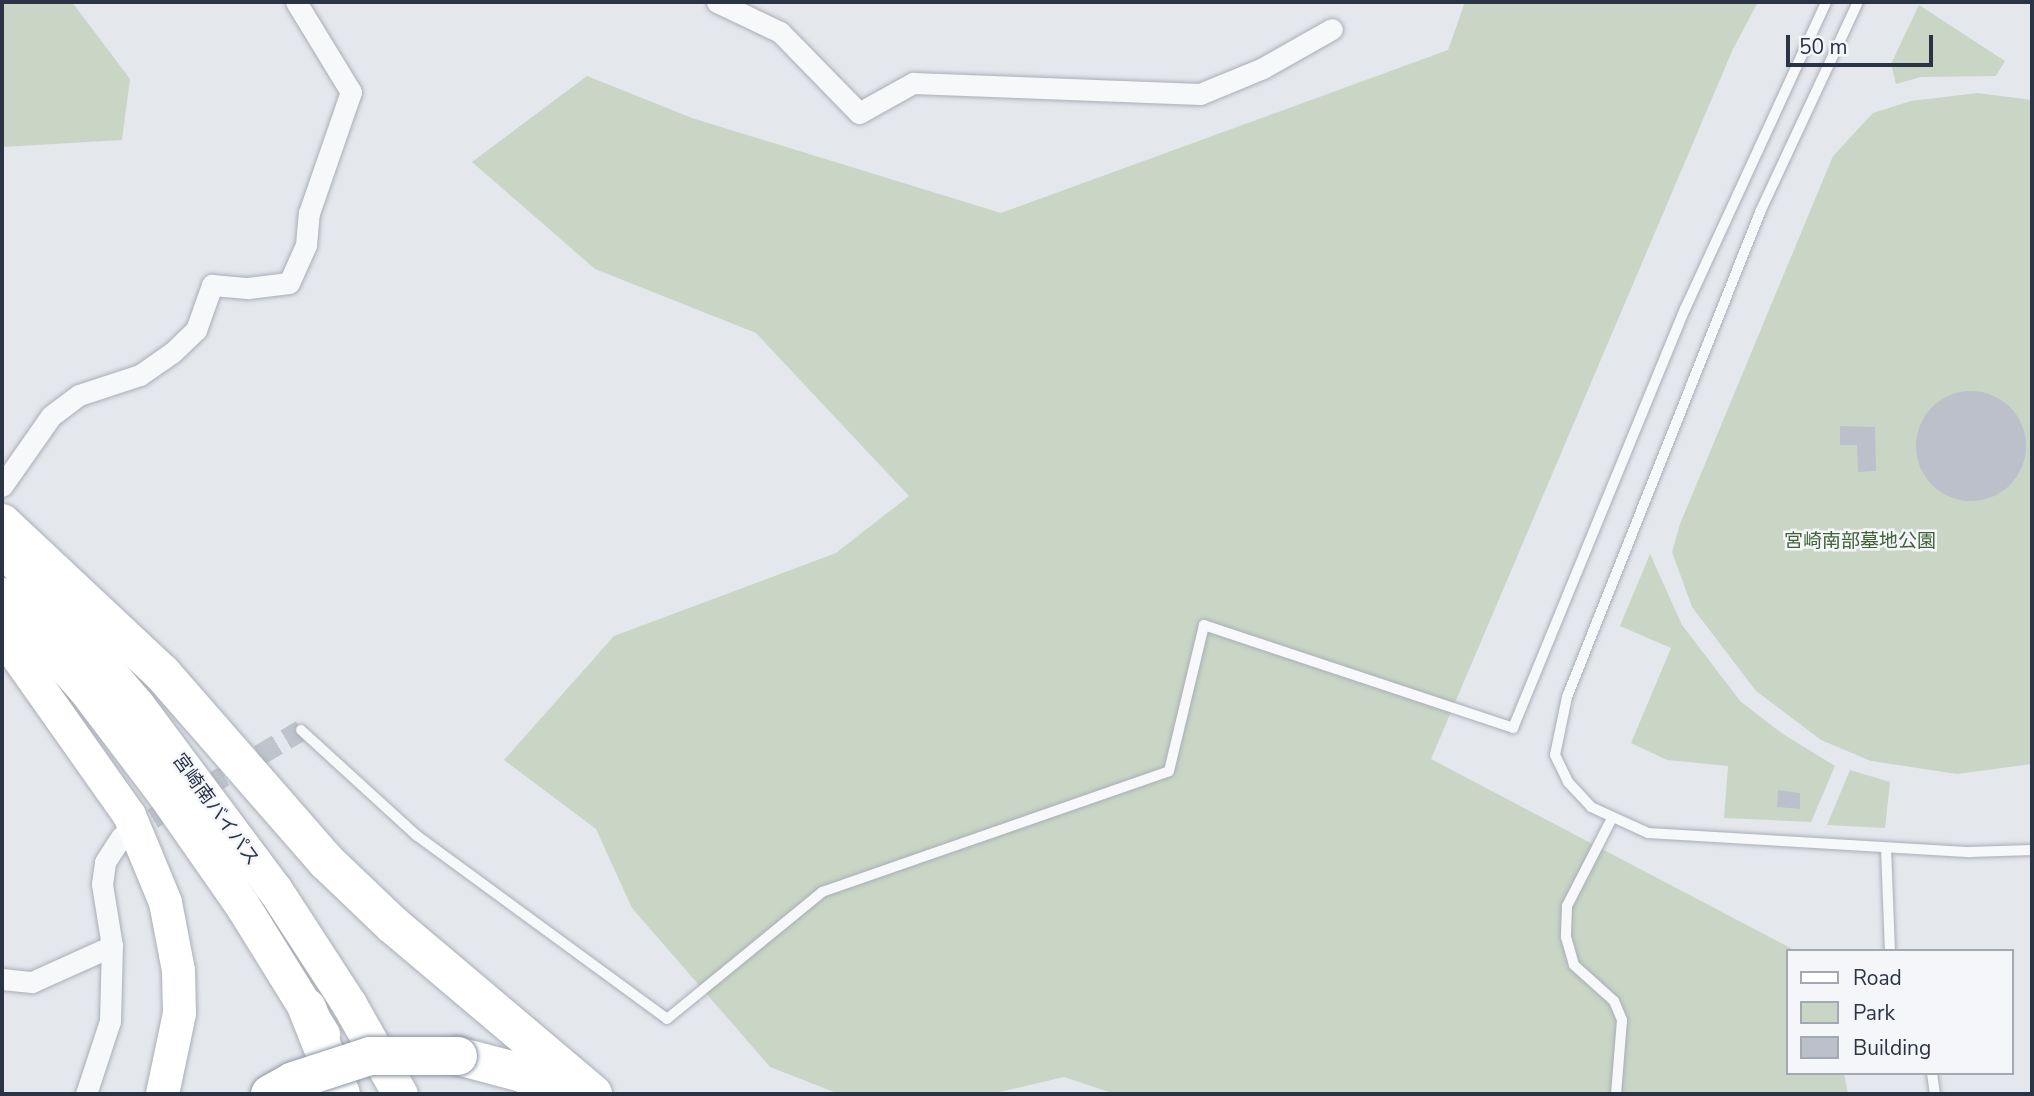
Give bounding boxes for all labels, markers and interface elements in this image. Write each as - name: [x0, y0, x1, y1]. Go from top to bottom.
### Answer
- scale bar: [1789, 21, 1936, 65]
- text: 50 m: [1799, 33, 1848, 61]
- park label: 宮崎南部墓地公園: [1784, 531, 1936, 553]
- street label: 宮崎南バイパス: [167, 749, 263, 871]
- legend: [1786, 949, 2013, 1075]
- text: Road: [1853, 964, 1902, 992]
- text: Park: [1853, 999, 1895, 1027]
- text: Building: [1853, 1034, 1931, 1062]

